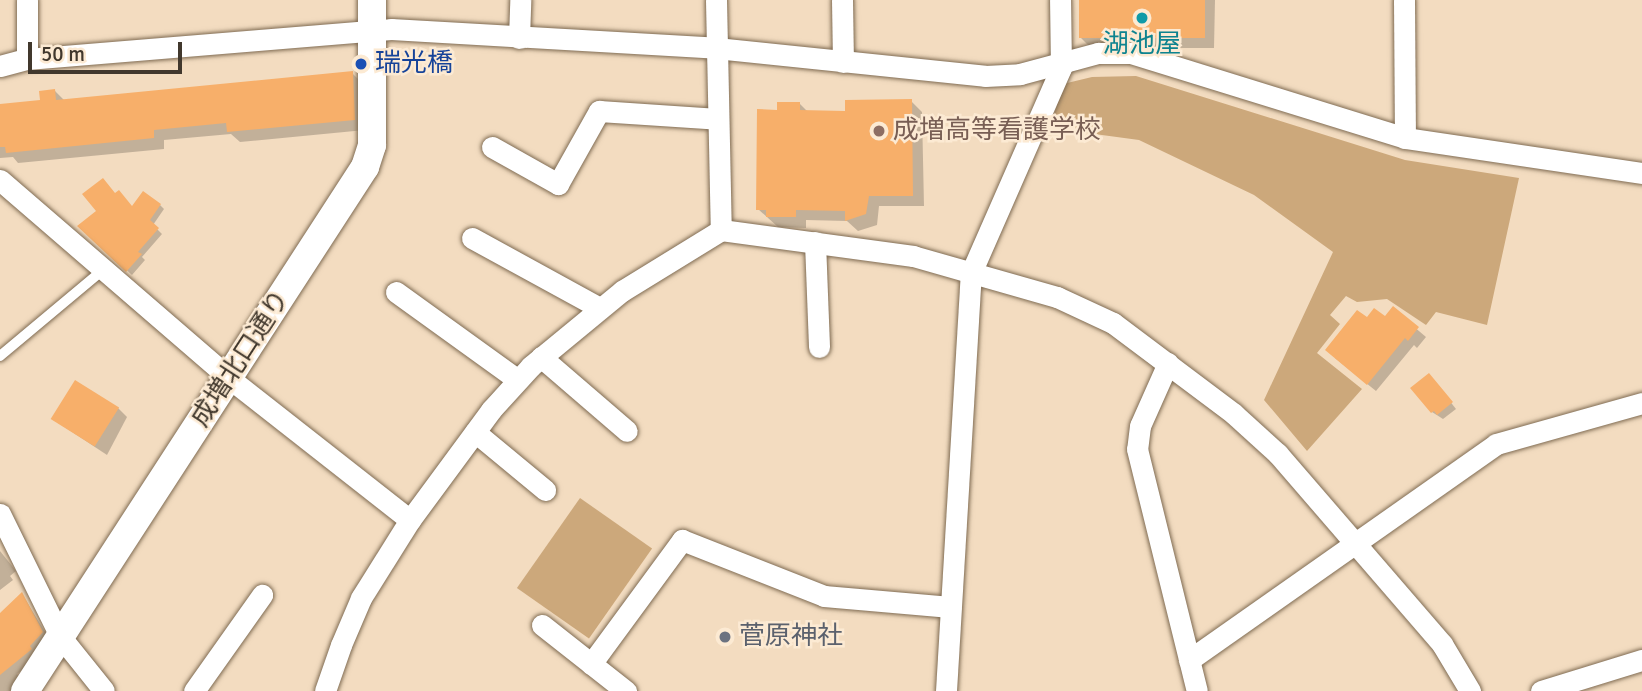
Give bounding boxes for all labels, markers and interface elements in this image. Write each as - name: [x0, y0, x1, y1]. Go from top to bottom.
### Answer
- marker: 湖池屋: [1134, 10, 1150, 26]
- scale bar: [32, 28, 186, 72]
- place label: 湖池屋: [1103, 29, 1181, 61]
- text: 50 m: [41, 41, 85, 67]
- place label: 瑞光橋: [375, 48, 453, 80]
- marker: 瑞光橋: [353, 56, 369, 72]
- place label: 成増高等看護学校: [893, 115, 1101, 147]
- marker: 成増高等看護学校: [871, 123, 887, 139]
- street label: 成増北口通り: [185, 285, 297, 433]
- place label: 菅原神社: [739, 621, 843, 653]
- marker: 菅原神社: [717, 629, 733, 645]

